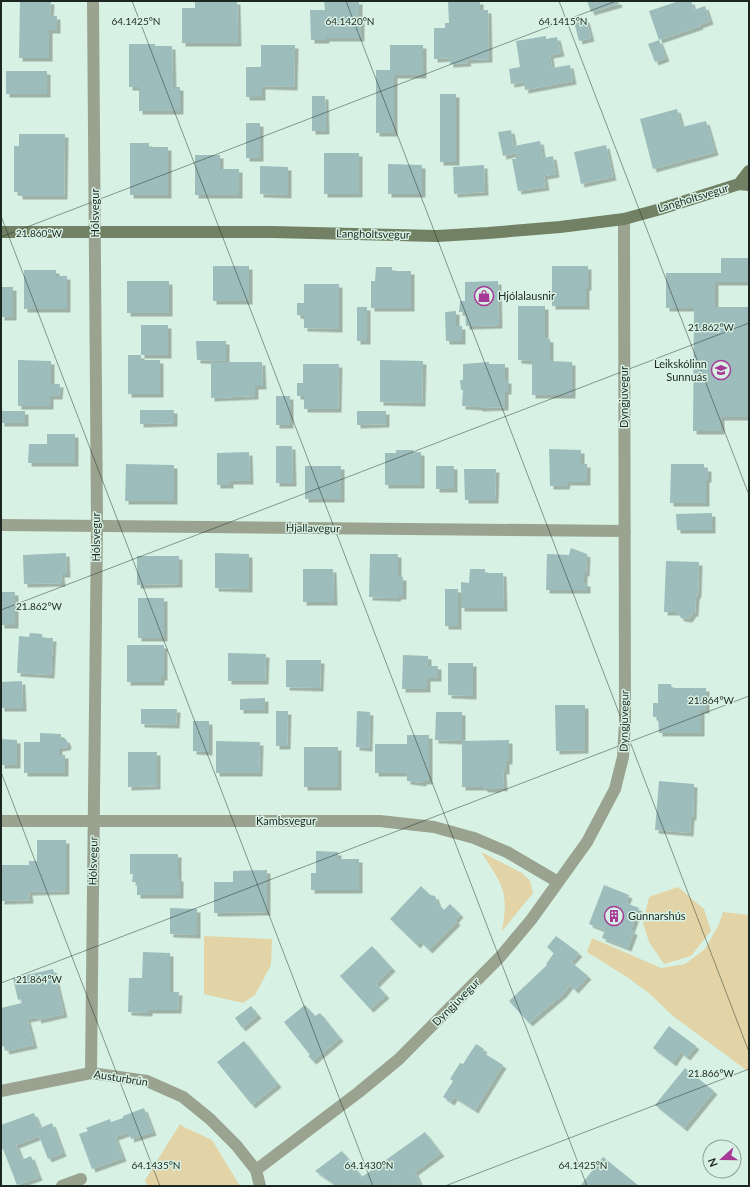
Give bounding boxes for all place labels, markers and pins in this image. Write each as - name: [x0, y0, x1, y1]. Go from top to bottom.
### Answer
- shop icon: Hjólalausnir: [473, 285, 495, 307]
- place label: Hjólalausnir: [498, 289, 555, 302]
- place label: Leikskólinn Sunnuás: [654, 357, 707, 383]
- school or university icon: Leikskólinn Sunnuás: [710, 359, 732, 381]
- building icon: Gunnarshús: [603, 905, 625, 927]
- place label: Gunnarshús: [628, 909, 686, 922]

